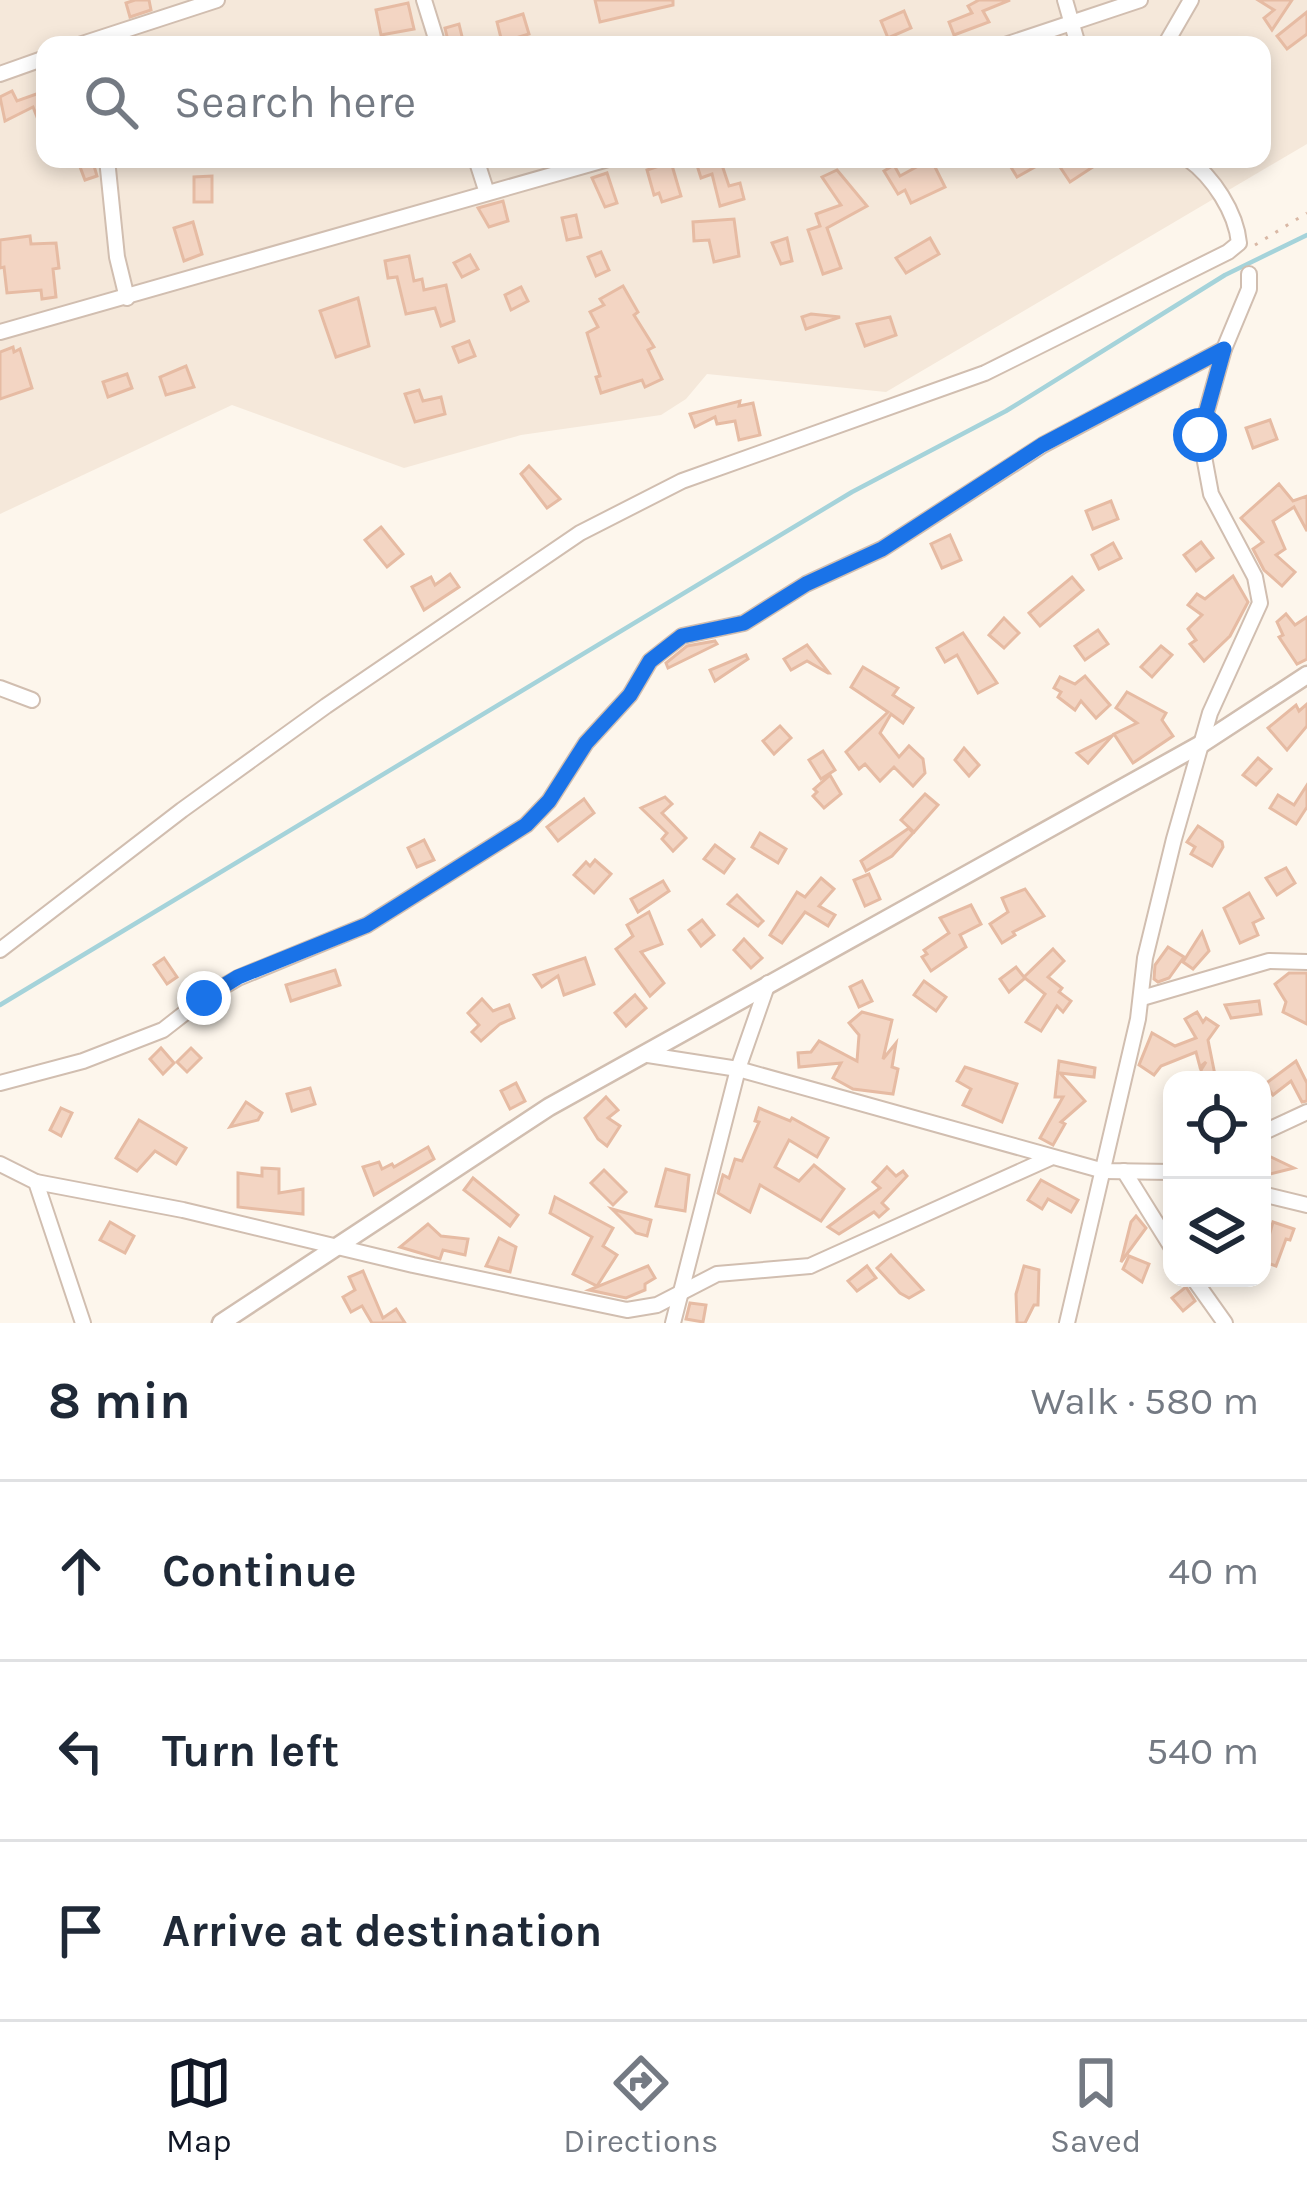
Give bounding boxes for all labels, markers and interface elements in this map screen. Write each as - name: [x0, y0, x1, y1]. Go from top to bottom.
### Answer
- search box: [36, 36, 1271, 168]
- icon: search: [78, 69, 144, 135]
- text: Search here: [174, 76, 416, 128]
- route start: [1173, 408, 1227, 462]
- route end: [177, 971, 231, 1025]
- map controls: [1163, 1071, 1271, 1287]
- button: locate: [1163, 1071, 1271, 1179]
- button: layers: [1163, 1179, 1271, 1287]
- text: 8 min: [48, 1371, 191, 1431]
- text: Walk · 580 m: [1031, 1378, 1259, 1424]
- icon: ahead: [48, 1538, 114, 1604]
- text: Continue: [162, 1545, 357, 1597]
- text: 40 m: [1168, 1548, 1259, 1594]
- icon: left: [48, 1718, 114, 1784]
- text: Turn left: [162, 1725, 339, 1777]
- text: 540 m: [1146, 1728, 1259, 1774]
- icon: arrive: [48, 1898, 114, 1964]
- text: Arrive at destination: [162, 1905, 602, 1957]
- tab: Map: [166, 2050, 232, 2160]
- tab: Directions: [563, 2050, 718, 2160]
- tab: Saved: [1050, 2050, 1141, 2160]

